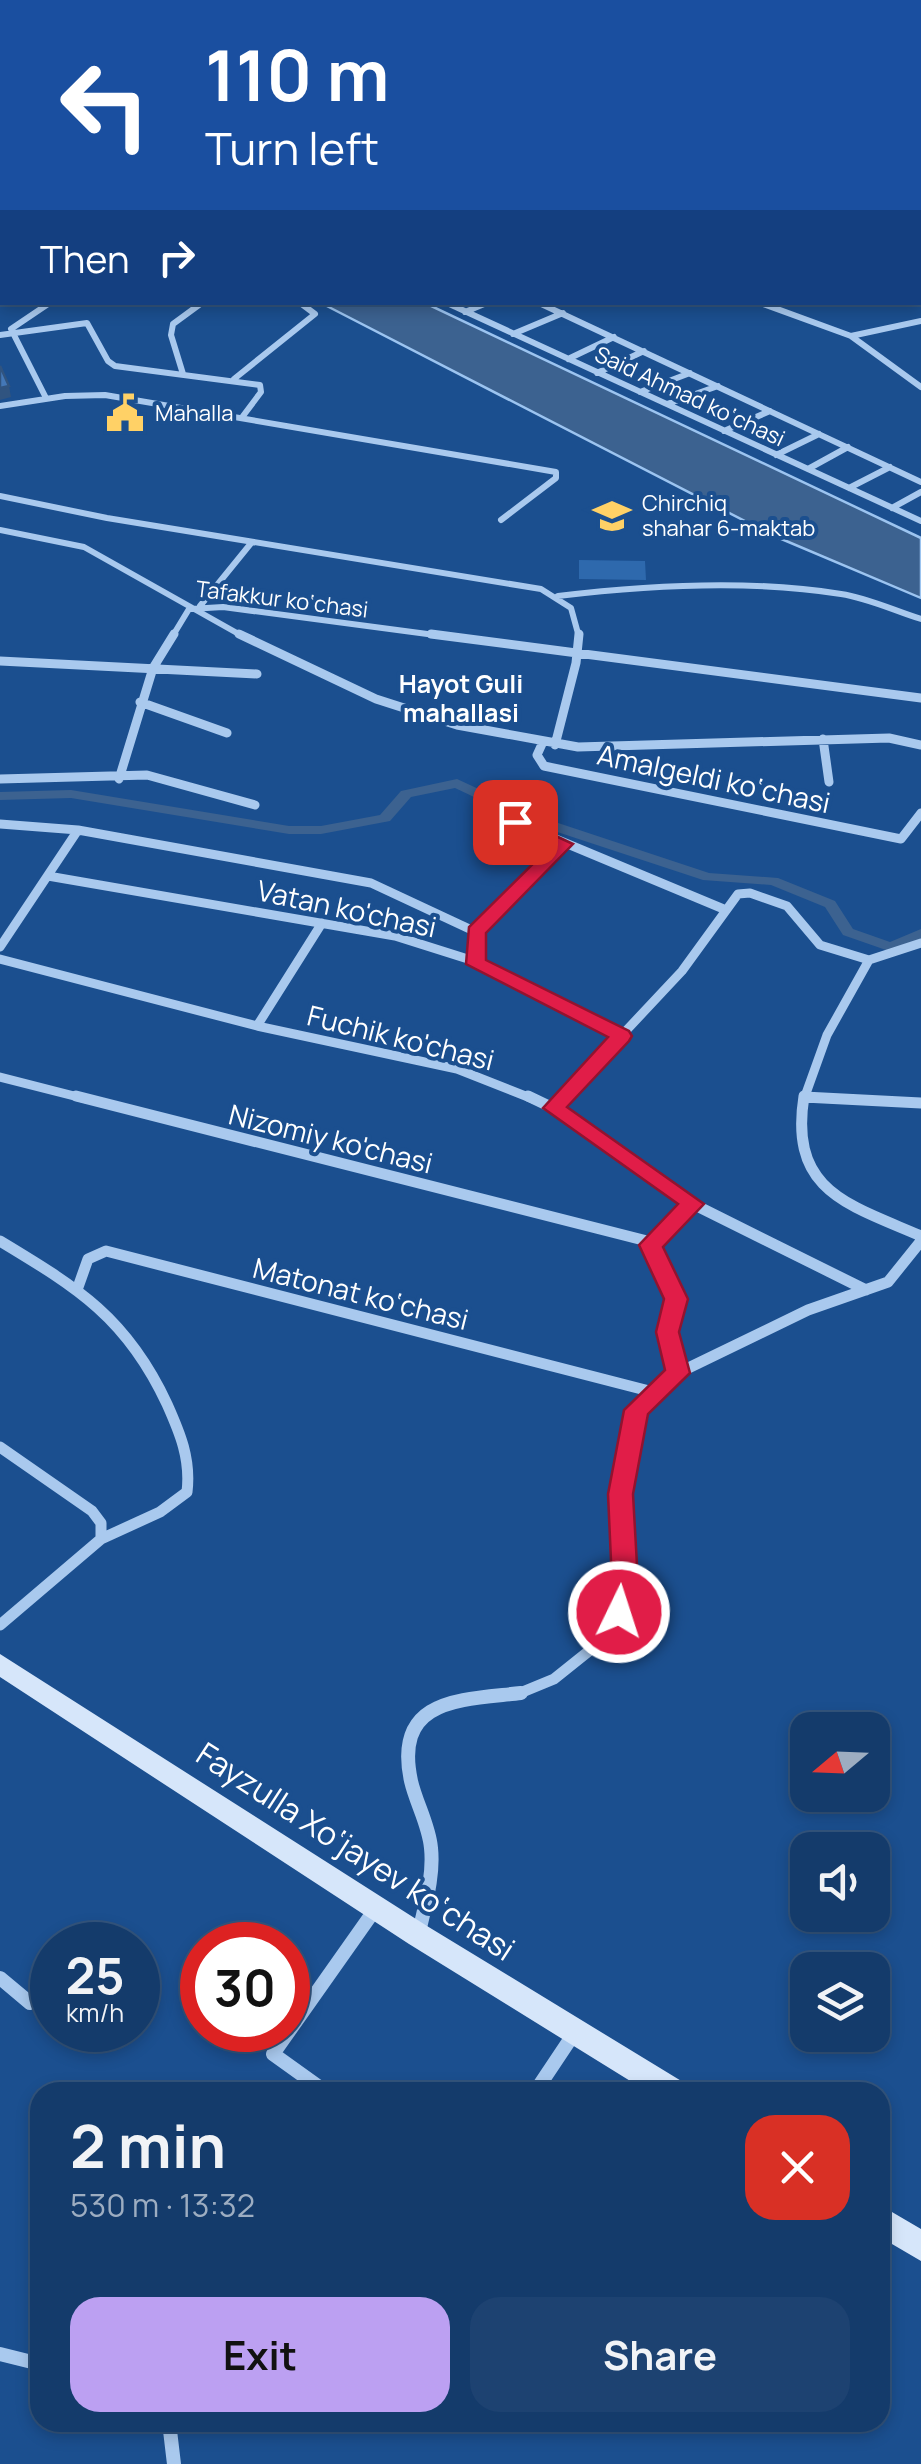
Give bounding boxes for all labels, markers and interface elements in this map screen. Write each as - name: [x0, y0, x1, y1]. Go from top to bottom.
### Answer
- text: 110 m: [205, 26, 389, 122]
- icon: left: [40, 40, 170, 170]
- text: Turn left: [205, 117, 379, 179]
- icon: right: [149, 230, 204, 285]
- text: Then: [40, 232, 129, 284]
- street label: Said Ahmad ko‘chasi: [590, 339, 790, 453]
- public building icon: Mahalla: [104, 392, 146, 434]
- place label: Mahalla: [155, 398, 234, 428]
- place label: Chirchiq shahar 6-maktab: [642, 488, 815, 543]
- school or university icon: Chirchiq shahar 6-maktab: [591, 495, 633, 537]
- street label: Tafakkur ko‘chasi: [194, 574, 370, 624]
- district label: Hayot Guli mahallasi: [399, 666, 523, 730]
- street label: Amalgeldi ko‘chasi: [594, 735, 834, 821]
- pin: [473, 780, 558, 865]
- icon: arrive: [488, 795, 543, 850]
- street label: Vatan ko'chasi: [254, 870, 440, 946]
- street label: Fuchik ko'chasi: [304, 995, 498, 1079]
- street label: Nizomiy ko'chasi: [225, 1094, 437, 1182]
- street label: Matonat ko‘chasi: [249, 1248, 473, 1338]
- position arrow: [567, 1560, 671, 1664]
- north arrow: [790, 1712, 890, 1812]
- map controls: [790, 1712, 890, 2052]
- street label: Fayzulla Xo‘jayev ko‘chasi: [188, 1731, 524, 1971]
- button: sound: [790, 1832, 890, 1932]
- speed limit sign: 30: [180, 1922, 310, 2052]
- text: 25: [65, 1941, 125, 2009]
- button: layers: [790, 1952, 890, 2052]
- text: km/h: [66, 1995, 124, 2030]
- text: 2 min: [70, 2104, 226, 2186]
- button: close: [745, 2115, 850, 2220]
- text: 530 m · 13:32: [70, 2183, 255, 2227]
- button: Exit: [70, 2297, 450, 2412]
- button: Share: [470, 2297, 850, 2412]

